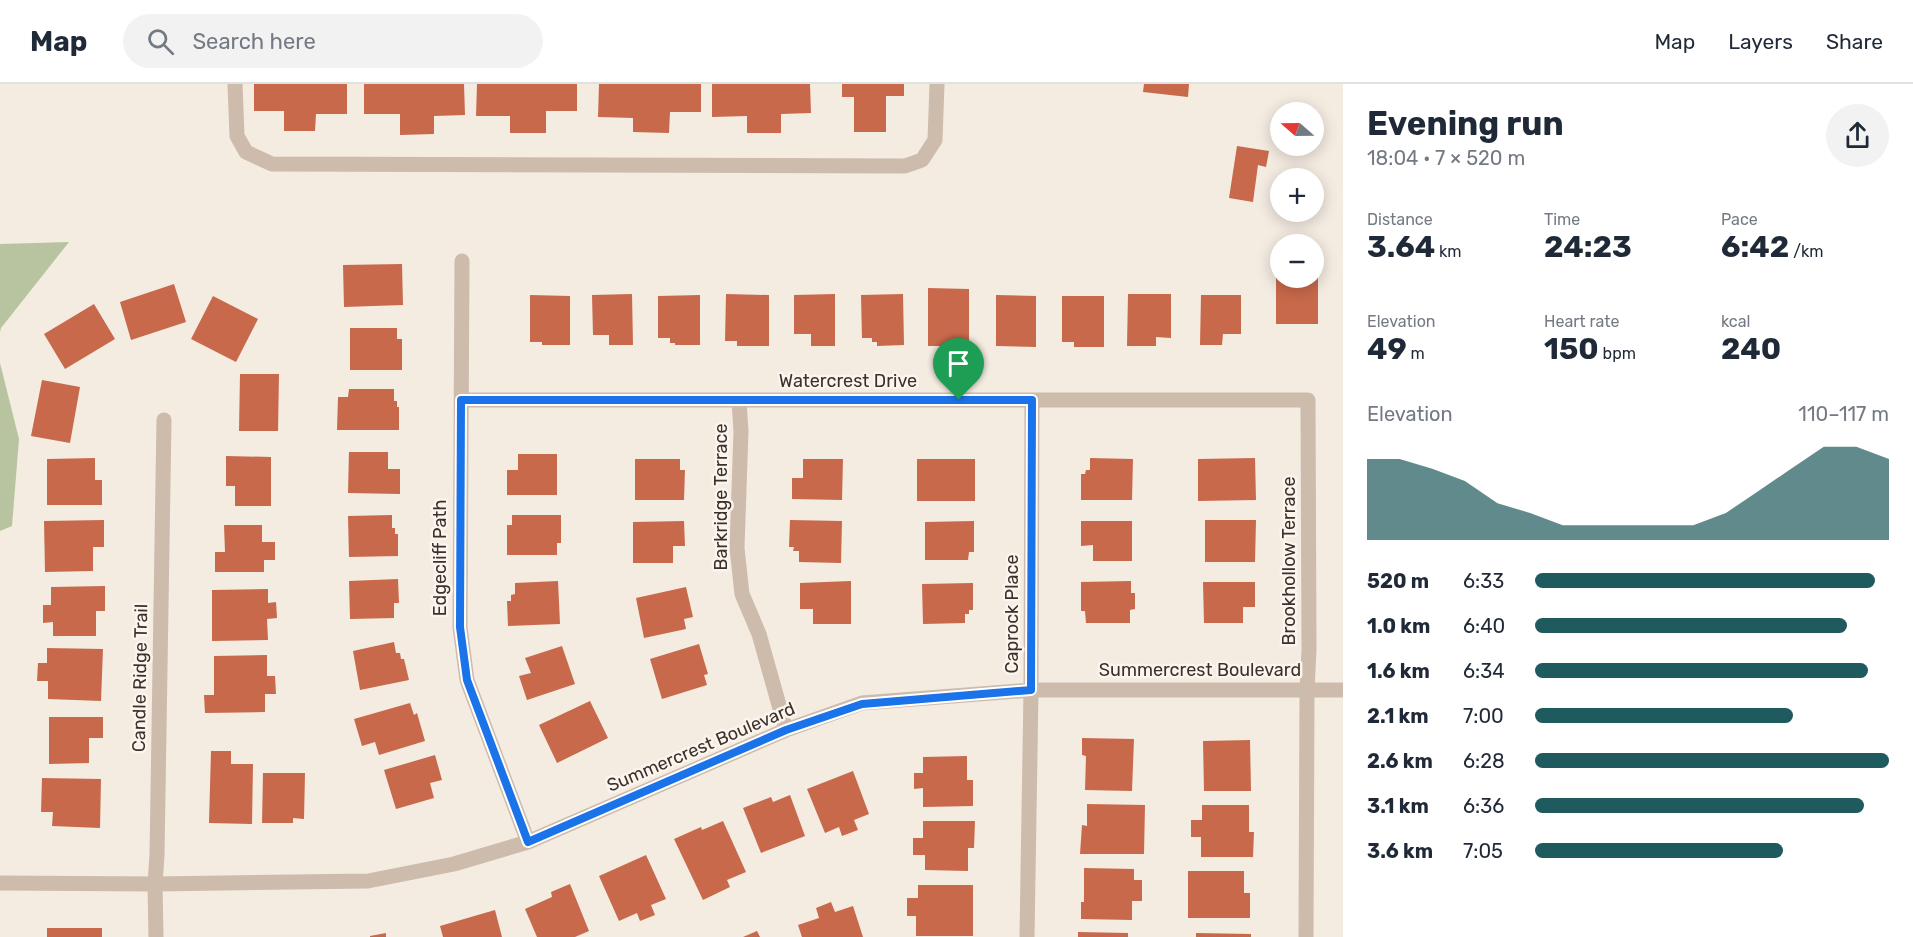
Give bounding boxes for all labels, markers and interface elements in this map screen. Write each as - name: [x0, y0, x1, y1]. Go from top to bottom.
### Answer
- search box: [123, 14, 543, 68]
- text: Map: [30, 25, 87, 58]
- icon: search: [144, 25, 177, 58]
- text: Search here: [192, 28, 316, 55]
- text: Map: [1654, 29, 1695, 54]
- text: Layers: [1728, 29, 1793, 54]
- text: Share: [1826, 29, 1883, 54]
- north arrow: [1270, 102, 1324, 156]
- map controls: [1270, 102, 1324, 288]
- text: Evening run: [1367, 104, 1564, 143]
- button: share: [1826, 104, 1889, 167]
- text: 18:04 · 7 × 520 m: [1367, 146, 1525, 170]
- button: +: [1270, 168, 1324, 222]
- text: Distance: [1367, 210, 1433, 229]
- text: Time: [1544, 210, 1580, 229]
- text: Pace: [1721, 210, 1758, 229]
- text: 3.64: [1367, 229, 1435, 265]
- text: 24:23: [1544, 229, 1632, 265]
- text: 6:42: [1721, 229, 1789, 265]
- button: −: [1270, 234, 1324, 288]
- text: km: [1435, 242, 1462, 261]
- text: /km: [1789, 242, 1823, 261]
- text: Elevation: [1367, 312, 1436, 331]
- text: Heart rate: [1544, 312, 1619, 331]
- text: kcal: [1721, 312, 1750, 331]
- text: 49: [1367, 331, 1407, 367]
- text: 150: [1544, 331, 1599, 367]
- text: 240: [1721, 331, 1781, 367]
- pin: [933, 338, 984, 400]
- text: m: [1407, 344, 1425, 363]
- text: bpm: [1599, 344, 1636, 363]
- icon: arrive: [942, 347, 975, 380]
- street label: Watercrest Drive: [779, 370, 917, 392]
- text: Elevation: [1367, 402, 1453, 426]
- text: 110–117 m: [1798, 402, 1889, 426]
- street label: Barkridge Terrace: [710, 423, 732, 571]
- street label: Brookhollow Terrace: [1278, 476, 1300, 646]
- street label: Edgecliff Path: [429, 500, 451, 616]
- street label: Caprock Place: [1001, 555, 1023, 674]
- text: 520 m: [1367, 569, 1429, 593]
- text: 6:33: [1463, 569, 1504, 593]
- street label: Candle Ridge Trail: [128, 604, 152, 752]
- text: 1.0 km: [1367, 614, 1430, 638]
- text: 6:40: [1463, 614, 1505, 638]
- street label: Summercrest Boulevard: [1099, 659, 1301, 681]
- text: 1.6 km: [1367, 659, 1430, 683]
- text: 6:34: [1463, 659, 1505, 683]
- street label: Summercrest Boulevard: [604, 697, 798, 797]
- text: 2.1 km: [1367, 704, 1429, 728]
- text: 7:00: [1463, 704, 1504, 728]
- text: 2.6 km: [1367, 749, 1433, 773]
- text: 6:28: [1463, 749, 1505, 773]
- text: 3.1 km: [1367, 794, 1429, 818]
- text: 6:36: [1463, 794, 1504, 818]
- text: 3.6 km: [1367, 839, 1433, 863]
- text: 7:05: [1463, 839, 1503, 863]

